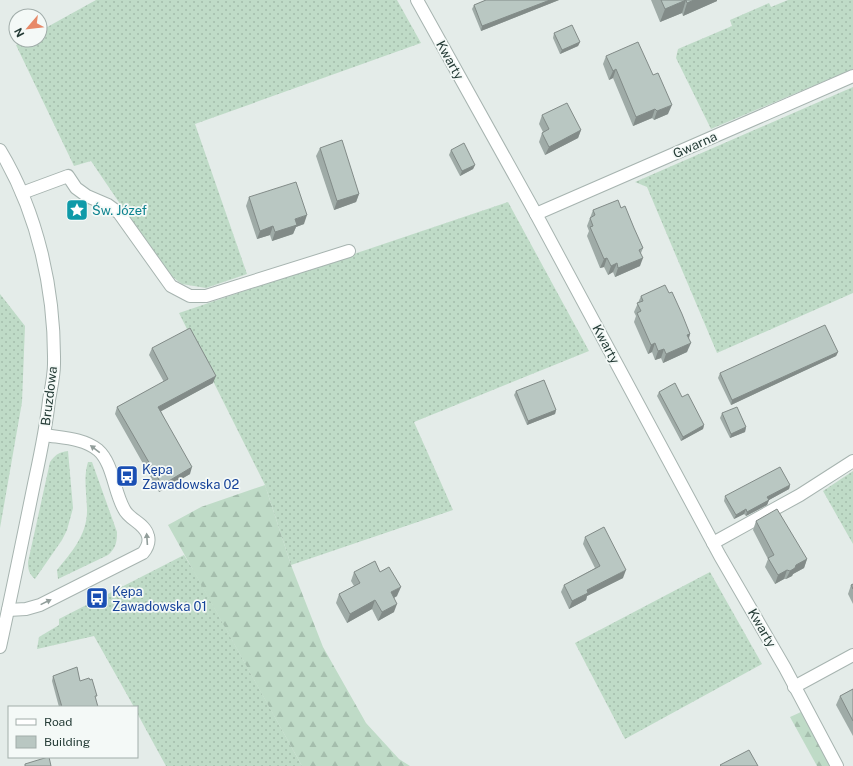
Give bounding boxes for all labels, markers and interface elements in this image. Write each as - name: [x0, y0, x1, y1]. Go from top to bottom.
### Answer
- north arrow: [8, 8, 48, 48]
- text: N: [12, 26, 26, 39]
- street label: Kwarty: [433, 38, 467, 82]
- street label: Gwarna: [671, 129, 719, 161]
- place icon: Św. Józef: [64, 197, 90, 223]
- place label: Św. Józef: [92, 202, 147, 218]
- street label: Kwarty: [589, 322, 623, 366]
- street label: Bruzdowa: [38, 365, 60, 427]
- one-way arrow: [90, 445, 101, 453]
- place label: Kępa Zawadowska 02: [142, 462, 240, 492]
- bus stop icon: Kępa Zawadowska 02: [114, 463, 140, 489]
- one-way arrow: [144, 533, 151, 546]
- place label: Kępa Zawadowska 01: [112, 584, 207, 614]
- bus stop icon: Kępa Zawadowska 01: [84, 585, 110, 611]
- one-way arrow: [40, 599, 51, 605]
- street label: Kwarty: [745, 606, 779, 650]
- legend: [8, 706, 138, 758]
- text: Road: [44, 715, 72, 729]
- text: Building: [44, 735, 90, 749]

